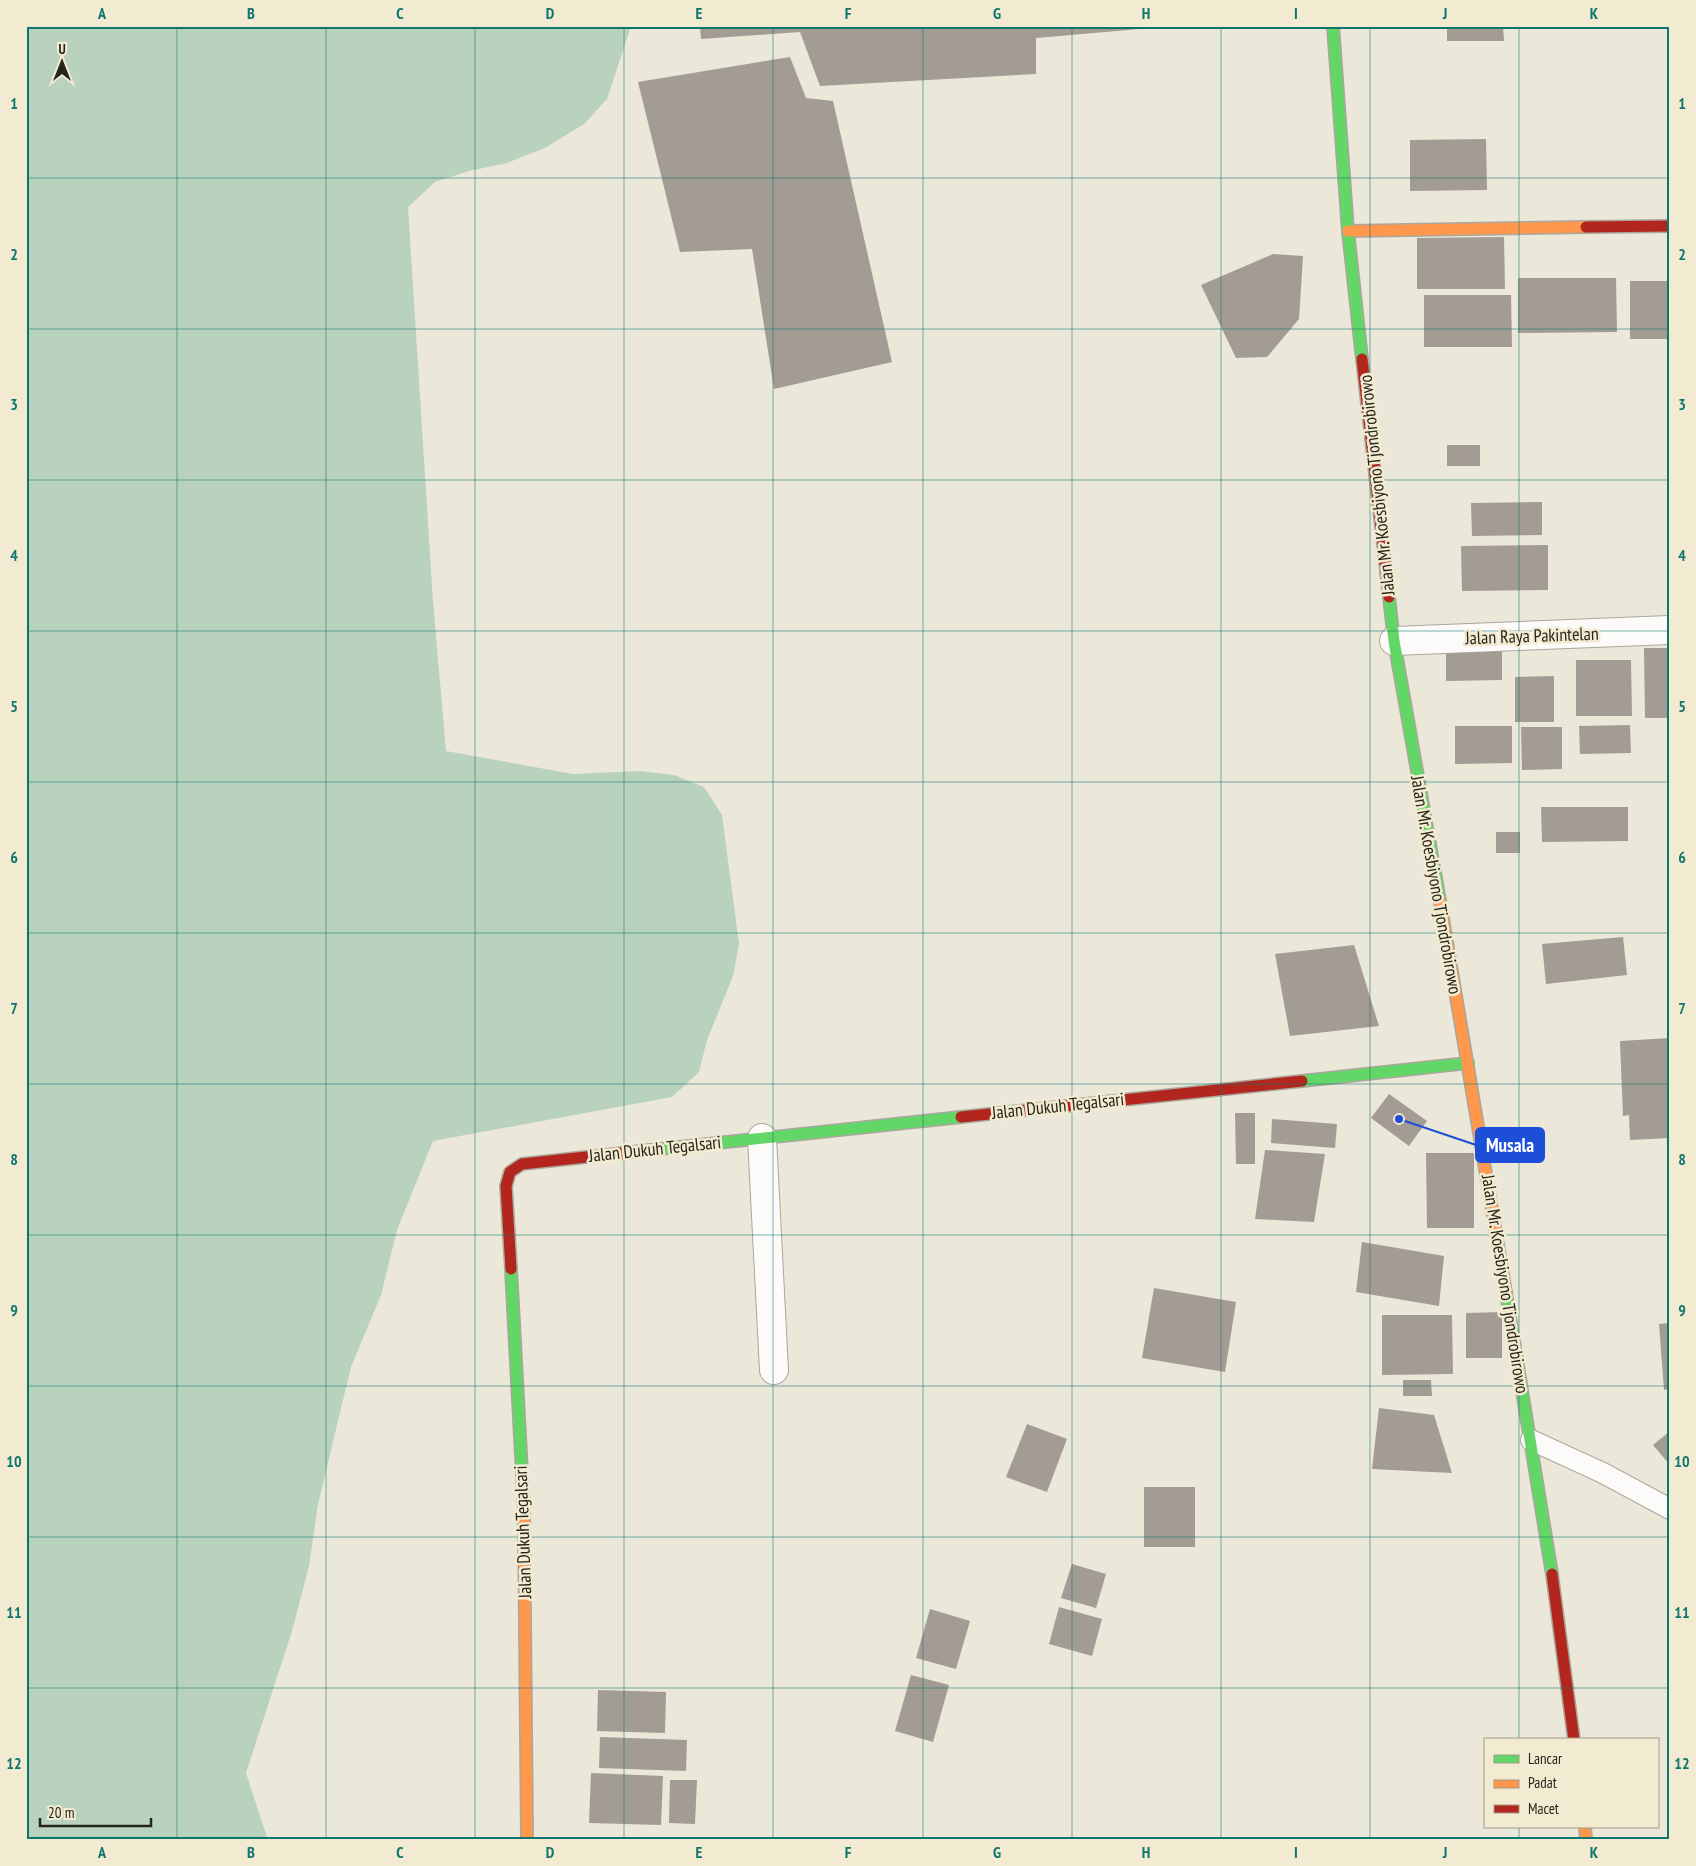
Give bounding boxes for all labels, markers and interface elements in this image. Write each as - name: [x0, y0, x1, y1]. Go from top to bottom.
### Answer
- text: A: [97, 3, 107, 23]
- text: B: [247, 3, 255, 23]
- text: C: [396, 3, 404, 23]
- text: D: [546, 3, 555, 23]
- text: E: [696, 3, 703, 23]
- text: F: [845, 3, 852, 23]
- text: G: [993, 3, 1001, 23]
- text: H: [1142, 3, 1150, 23]
- text: I: [1294, 3, 1298, 23]
- text: J: [1442, 3, 1447, 23]
- text: K: [1590, 3, 1599, 23]
- north arrow: [38, 38, 88, 88]
- text: U: [58, 40, 66, 58]
- text: 1: [10, 93, 18, 113]
- text: 1: [1678, 93, 1686, 113]
- text: 2: [10, 244, 18, 264]
- text: 2: [1678, 244, 1686, 264]
- street label: Jalan Mr. Koesbiyono Tjondrobirowo: [1353, 374, 1400, 597]
- text: 3: [10, 394, 18, 414]
- text: 3: [1678, 394, 1686, 414]
- text: 4: [10, 545, 18, 565]
- text: 4: [1678, 545, 1686, 565]
- street label: Jalan Raya Pakintelan: [1464, 622, 1599, 649]
- text: 5: [10, 696, 18, 716]
- text: 5: [1678, 696, 1686, 716]
- street label: Jalan Mr. Koesbiyono Tjondrobirowo: [1406, 773, 1467, 996]
- text: 6: [10, 847, 18, 867]
- text: 6: [1678, 847, 1686, 867]
- text: 7: [10, 998, 18, 1018]
- text: 7: [1678, 998, 1686, 1018]
- street label: Jalan Dukuh Tegalsari: [990, 1087, 1125, 1124]
- callout: Musala: [1476, 1128, 1544, 1162]
- street label: Jalan Dukuh Tegalsari: [587, 1130, 722, 1167]
- text: Musala: [1486, 1133, 1534, 1157]
- text: 8: [10, 1149, 18, 1169]
- text: 8: [1678, 1149, 1686, 1169]
- street label: Jalan Mr. Koesbiyono Tjondrobirowo: [1477, 1172, 1534, 1395]
- text: 9: [10, 1300, 18, 1320]
- text: 9: [1678, 1300, 1686, 1320]
- text: 10: [6, 1451, 22, 1471]
- text: 10: [1674, 1451, 1690, 1471]
- street label: Jalan Dukuh Tegalsari: [509, 1465, 536, 1600]
- text: 11: [6, 1602, 22, 1622]
- text: 11: [1674, 1602, 1690, 1622]
- legend: [1484, 1738, 1658, 1828]
- text: Lancar: [1528, 1749, 1563, 1768]
- text: 12: [6, 1753, 22, 1773]
- text: 12: [1674, 1753, 1690, 1773]
- text: Padat: [1528, 1773, 1557, 1792]
- scale bar: [40, 1796, 151, 1828]
- text: Macet: [1528, 1799, 1559, 1818]
- text: 20 m: [48, 1803, 74, 1822]
- text: A: [97, 1842, 107, 1862]
- text: B: [247, 1842, 255, 1862]
- text: C: [396, 1842, 404, 1862]
- text: D: [546, 1842, 555, 1862]
- text: E: [696, 1842, 703, 1862]
- text: F: [845, 1842, 852, 1862]
- text: G: [993, 1842, 1001, 1862]
- text: H: [1142, 1842, 1150, 1862]
- text: I: [1294, 1842, 1298, 1862]
- text: J: [1442, 1842, 1447, 1862]
- text: K: [1590, 1842, 1599, 1862]

